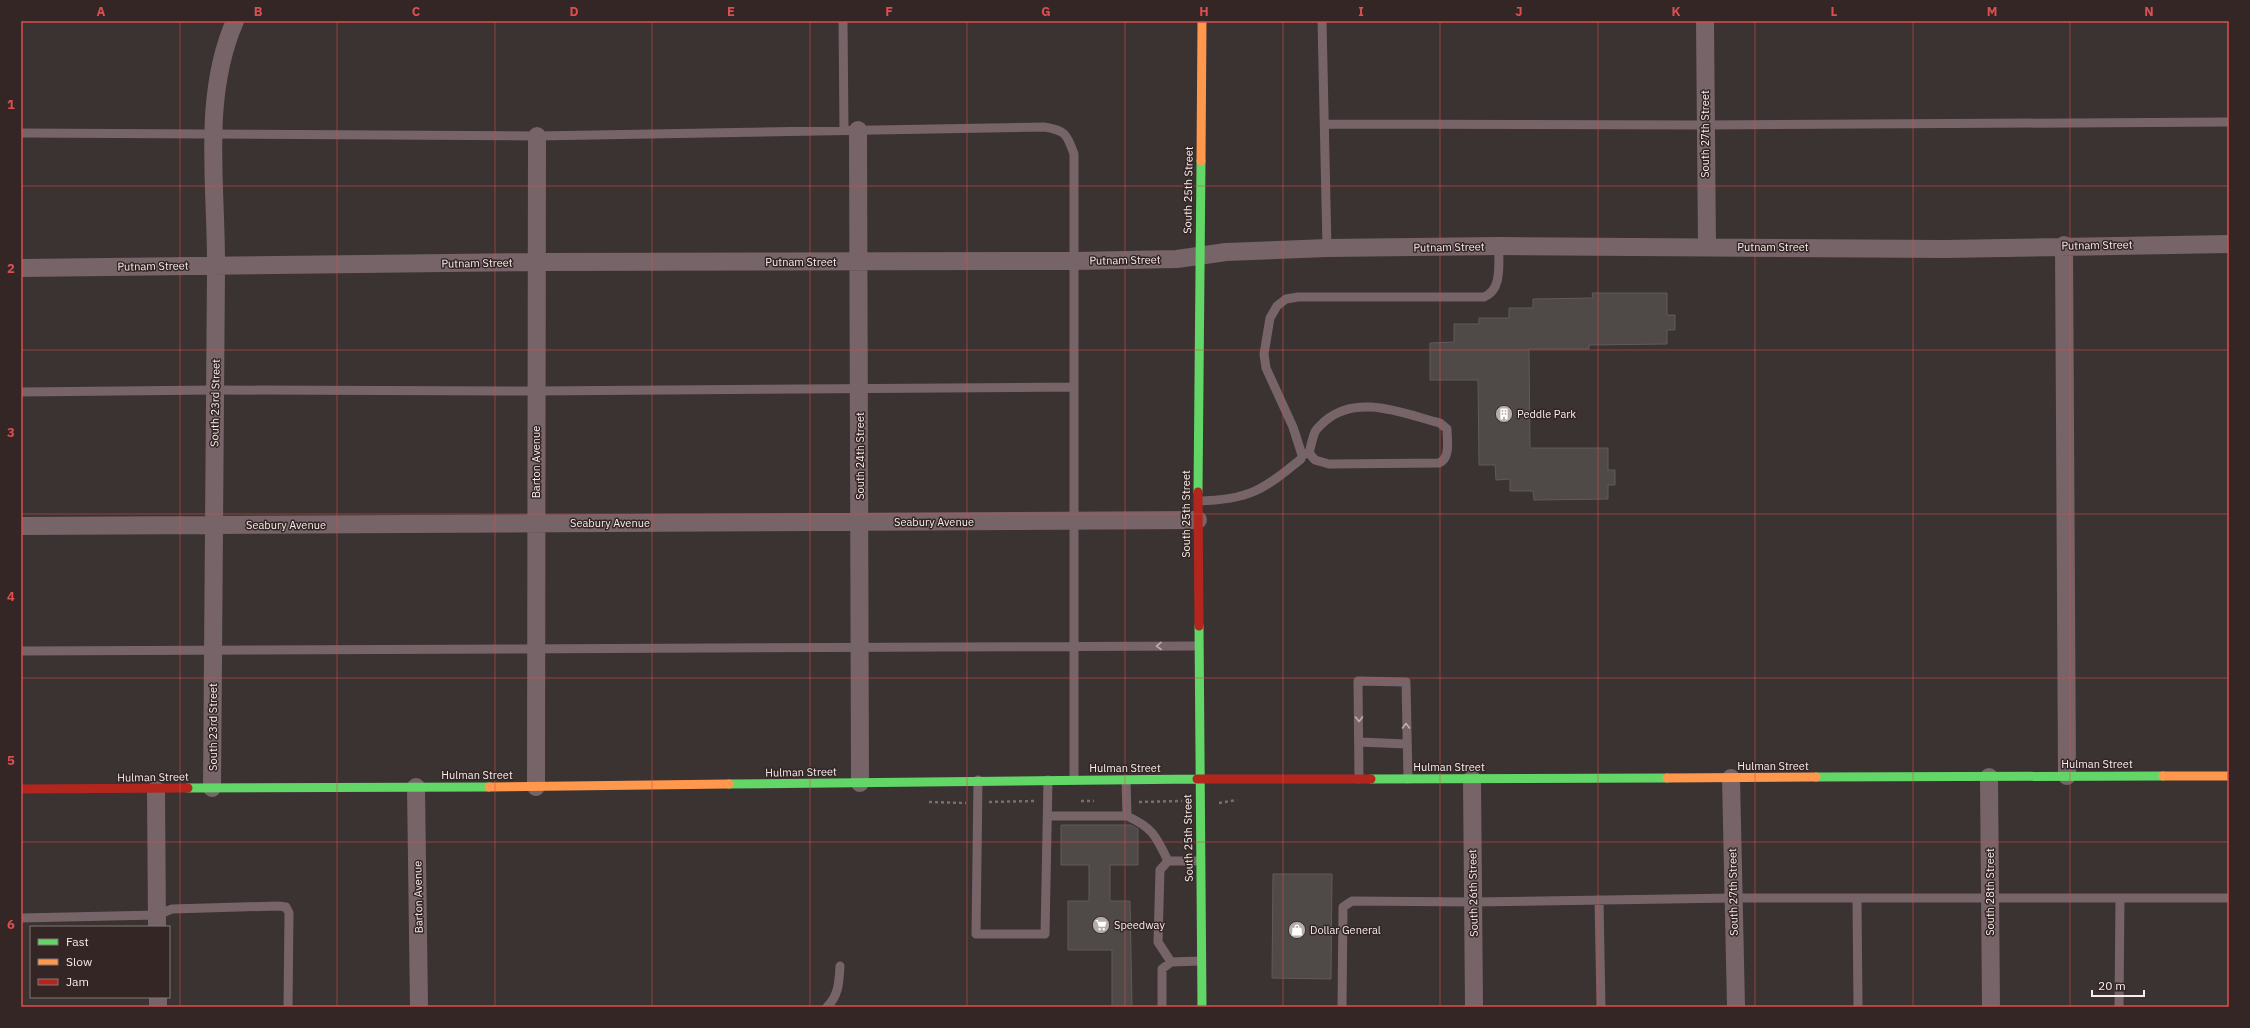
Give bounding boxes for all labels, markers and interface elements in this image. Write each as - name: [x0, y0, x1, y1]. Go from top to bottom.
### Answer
- text: A: [97, 3, 106, 20]
- text: B: [254, 3, 263, 20]
- text: C: [412, 3, 421, 20]
- text: D: [569, 3, 579, 20]
- text: E: [727, 3, 735, 20]
- text: F: [885, 3, 893, 20]
- text: G: [1041, 3, 1051, 20]
- text: H: [1199, 3, 1209, 20]
- text: I: [1358, 3, 1364, 20]
- text: J: [1515, 3, 1523, 20]
- text: K: [1671, 3, 1681, 20]
- text: L: [1831, 3, 1838, 20]
- text: M: [1987, 3, 1997, 20]
- text: N: [2144, 3, 2154, 20]
- street label: South 27th Street: [1698, 90, 1712, 178]
- text: 1: [7, 96, 15, 113]
- street label: South 25th Street: [1180, 146, 1196, 234]
- street label: Putnam Street: [2061, 237, 2133, 253]
- street label: Putnam Street: [1413, 239, 1485, 255]
- street label: Putnam Street: [1737, 240, 1809, 254]
- street label: Putnam Street: [1089, 252, 1161, 268]
- street label: Putnam Street: [441, 255, 513, 271]
- street label: Putnam Street: [765, 255, 837, 269]
- street label: Putnam Street: [117, 258, 189, 274]
- text: 2: [7, 260, 15, 277]
- street label: South 23rd Street: [207, 359, 223, 447]
- building icon: Peddle Park: [1494, 404, 1514, 424]
- place label: Peddle Park: [1517, 407, 1576, 421]
- street label: South 24th Street: [853, 412, 867, 500]
- text: 3: [7, 424, 15, 441]
- street label: Barton Avenue: [529, 426, 543, 498]
- street label: South 25th Street: [1179, 470, 1193, 558]
- street label: Seabury Avenue: [894, 515, 974, 529]
- street label: Seabury Avenue: [570, 516, 650, 530]
- street label: Seabury Avenue: [246, 518, 326, 532]
- text: 4: [7, 588, 15, 605]
- one-way arrow: [1156, 642, 1162, 650]
- street label: South 23rd Street: [206, 683, 220, 771]
- one-way arrow: [1355, 716, 1363, 722]
- one-way arrow: [1402, 723, 1410, 729]
- text: 5: [7, 752, 15, 769]
- street label: Hulman Street: [2061, 757, 2133, 771]
- street label: Hulman Street: [1737, 759, 1809, 773]
- street label: Hulman Street: [1413, 760, 1485, 774]
- street label: Hulman Street: [1089, 761, 1161, 775]
- street label: Hulman Street: [765, 764, 837, 780]
- street label: Hulman Street: [441, 768, 513, 782]
- street label: Hulman Street: [117, 769, 189, 785]
- street label: South 25th Street: [1180, 794, 1196, 882]
- street label: South 27th Street: [1725, 848, 1741, 936]
- street label: South 28th Street: [1983, 848, 1997, 936]
- street label: South 26th Street: [1465, 849, 1481, 937]
- street label: Barton Avenue: [410, 861, 426, 933]
- supermarket icon: Speedway: [1091, 915, 1111, 935]
- text: 6: [7, 916, 15, 933]
- place label: Speedway: [1114, 918, 1165, 932]
- shop icon: Dollar General: [1287, 920, 1307, 940]
- place label: Dollar General: [1310, 923, 1381, 937]
- legend: [30, 926, 170, 998]
- text: Fast: [66, 934, 89, 949]
- text: Slow: [66, 954, 92, 969]
- scale bar: [2092, 972, 2144, 998]
- text: Jam: [66, 974, 89, 989]
- text: 20 m: [2098, 978, 2126, 993]

